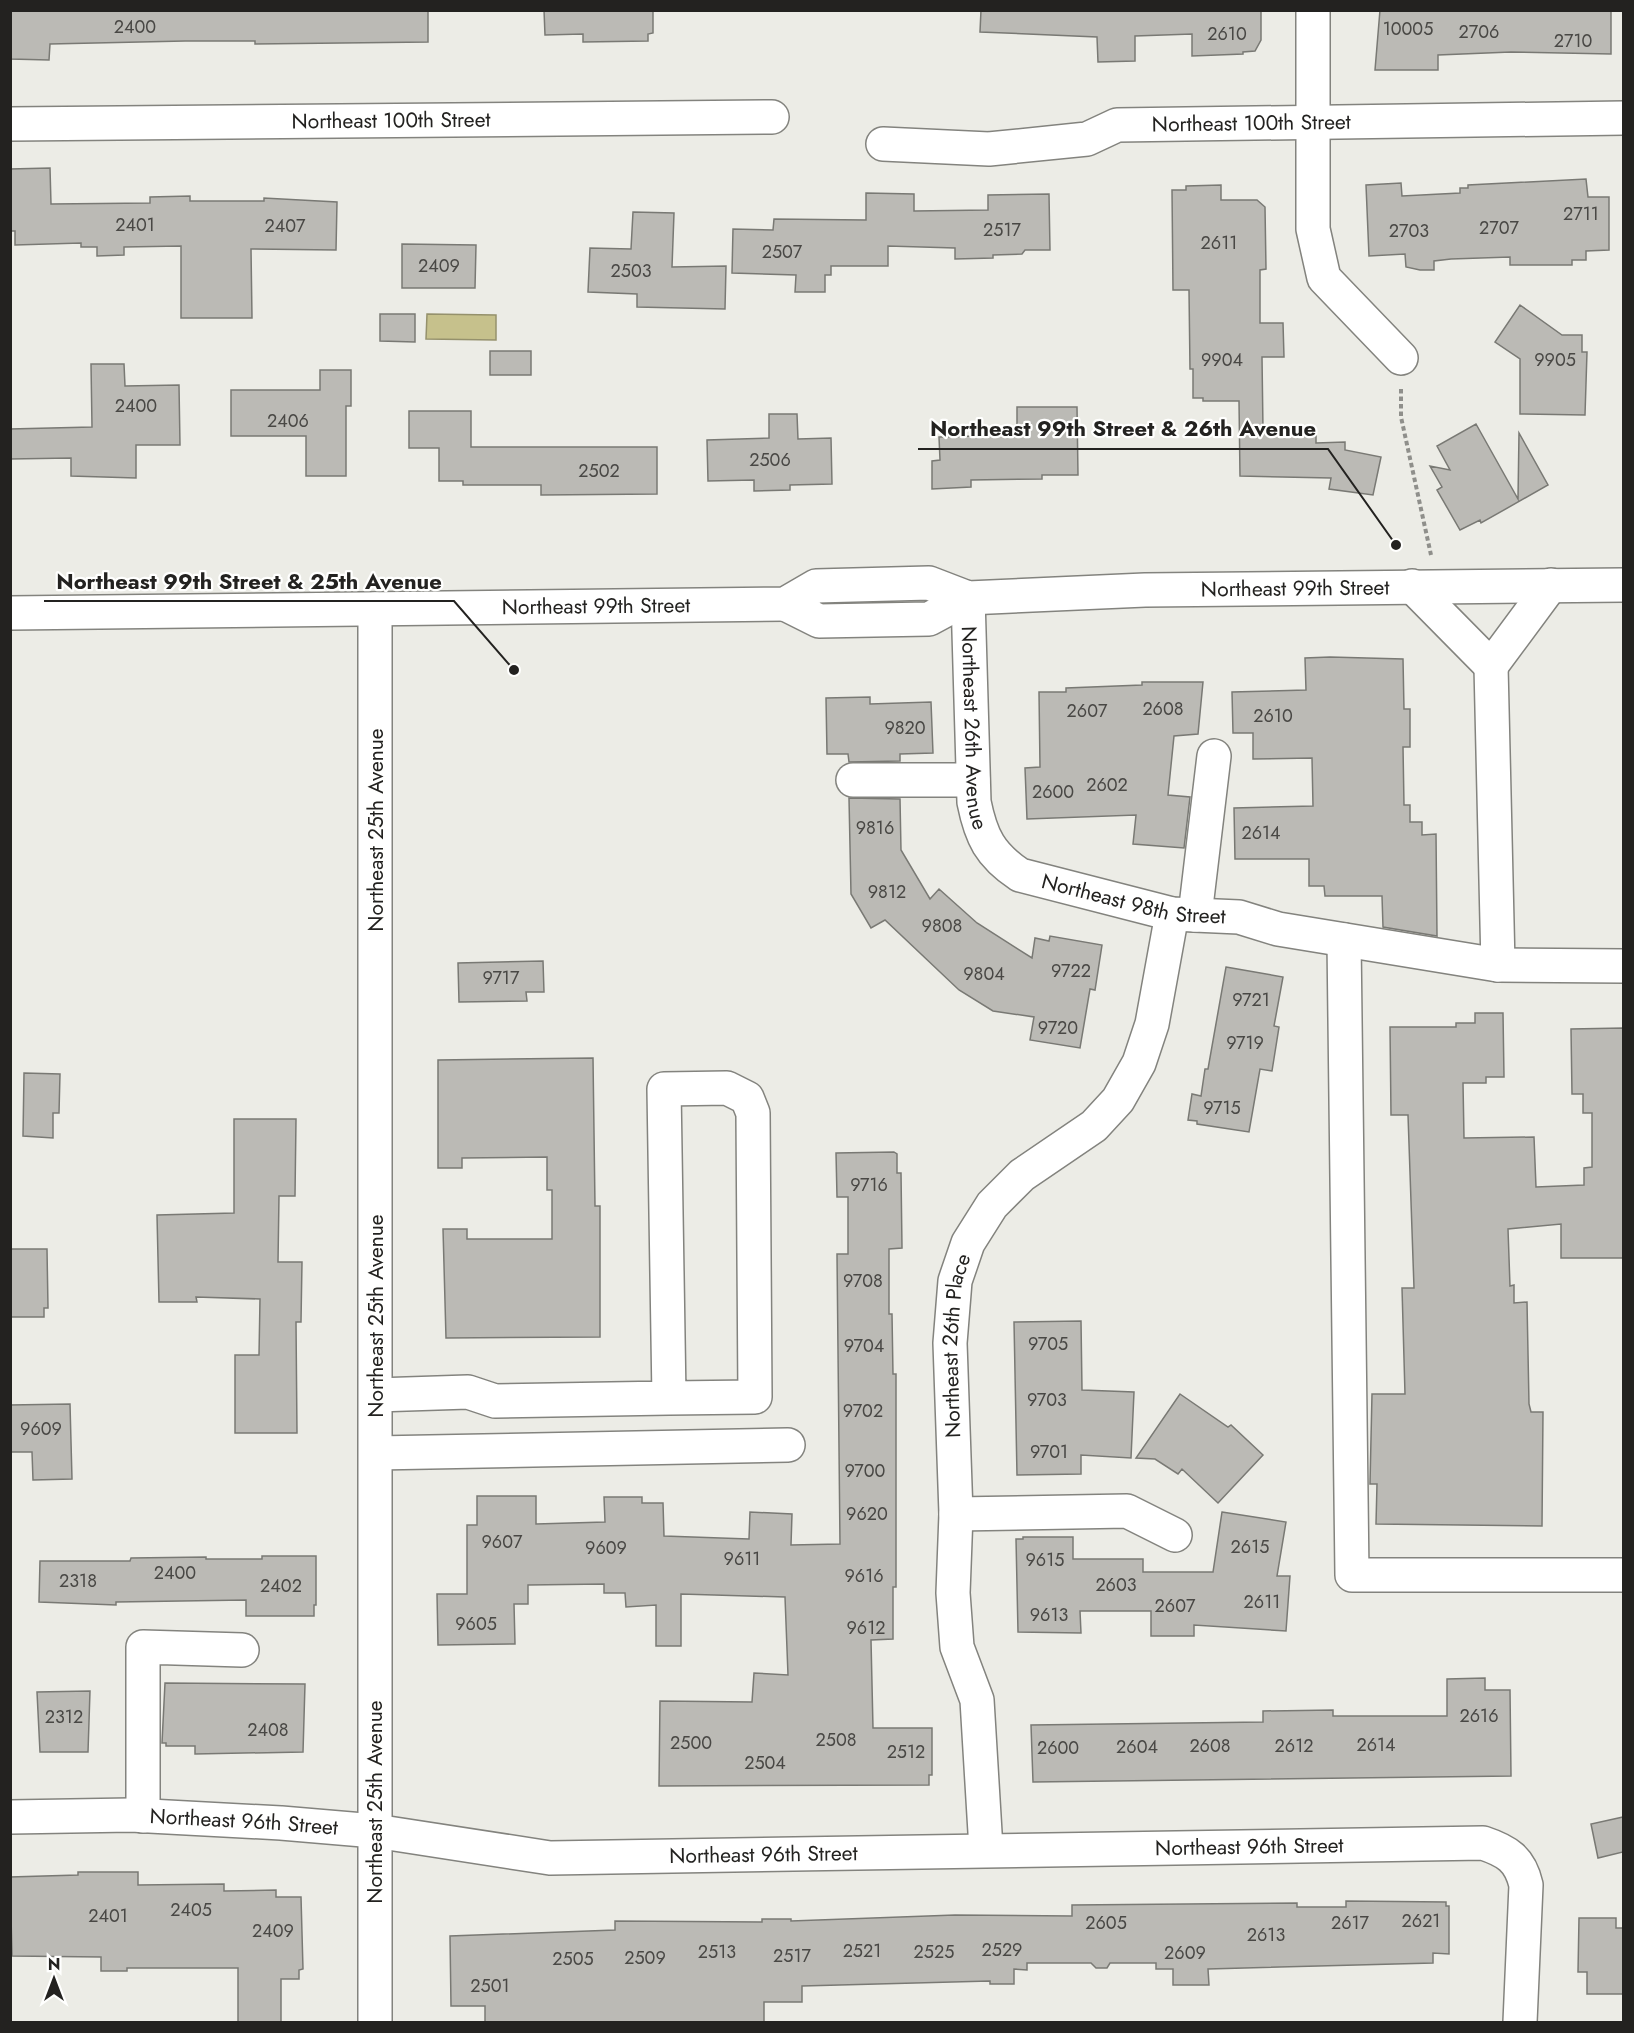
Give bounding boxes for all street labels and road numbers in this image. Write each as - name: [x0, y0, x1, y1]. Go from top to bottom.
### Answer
- street label: Northeast 100th Street: [291, 105, 491, 136]
- street label: Northeast 100th Street: [1152, 107, 1351, 140]
- street label: Northeast 99th Street: [1201, 572, 1390, 604]
- street label: Northeast 99th Street: [502, 590, 690, 622]
- street label: Northeast 26th Avenue: [954, 626, 995, 834]
- street label: Northeast 25th Avenue: [361, 728, 391, 932]
- street label: Northeast 98th Street: [1038, 866, 1226, 931]
- street label: Northeast 25th Avenue: [361, 1214, 391, 1418]
- street label: Northeast 26th Place: [935, 1249, 978, 1438]
- street label: Northeast 25th Avenue: [360, 1700, 390, 1904]
- street label: Northeast 96th Street: [149, 1801, 339, 1843]
- street label: Northeast 96th Street: [1155, 1830, 1344, 1863]
- street label: Northeast 96th Street: [669, 1838, 858, 1871]

